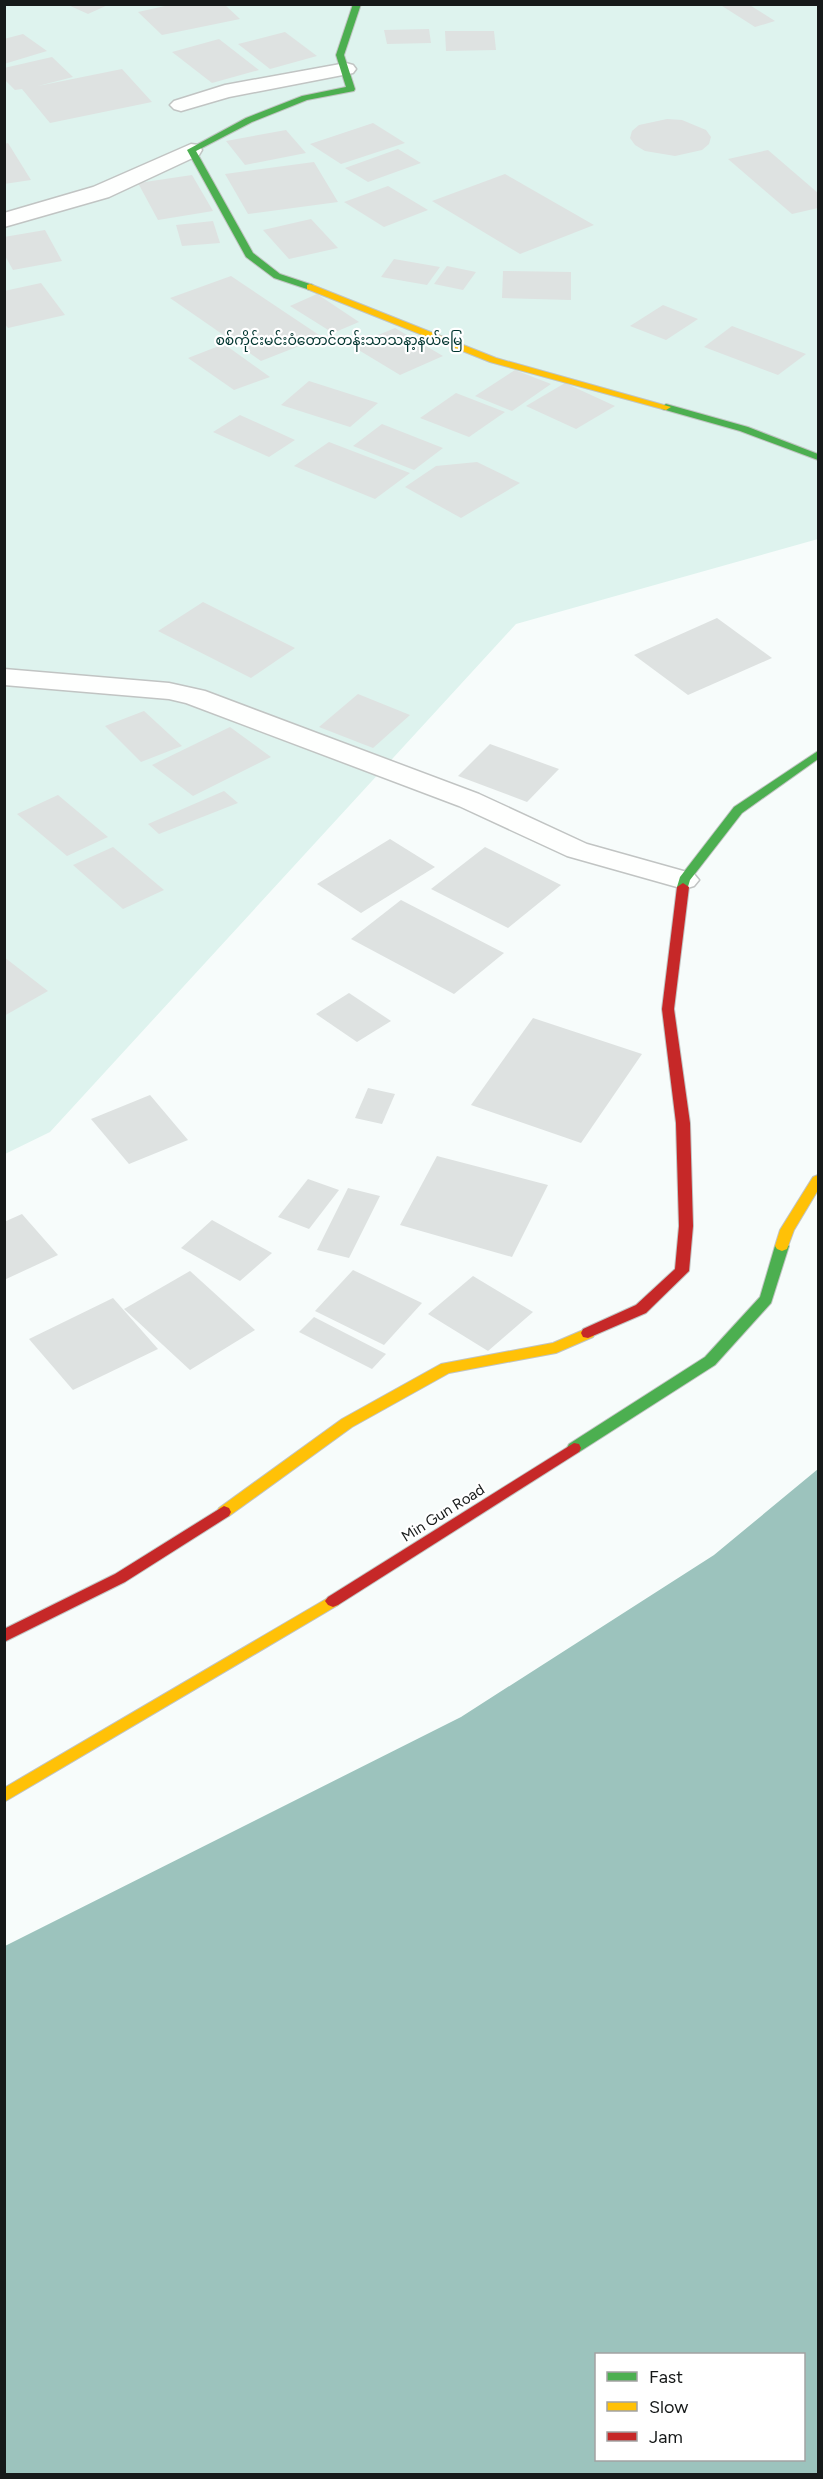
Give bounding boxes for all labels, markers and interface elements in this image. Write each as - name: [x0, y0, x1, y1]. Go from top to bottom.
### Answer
- park label: စစ်ကိုင်းမင်းဝံတောင်တန်းသာသနာ့နယ်မြေ: [215, 330, 463, 352]
- street label: Min Gun Road: [398, 1480, 488, 1546]
- legend: [595, 2353, 805, 2461]
- text: Fast: [649, 2366, 683, 2388]
- text: Slow: [649, 2396, 688, 2418]
- text: Jam: [649, 2426, 683, 2448]

